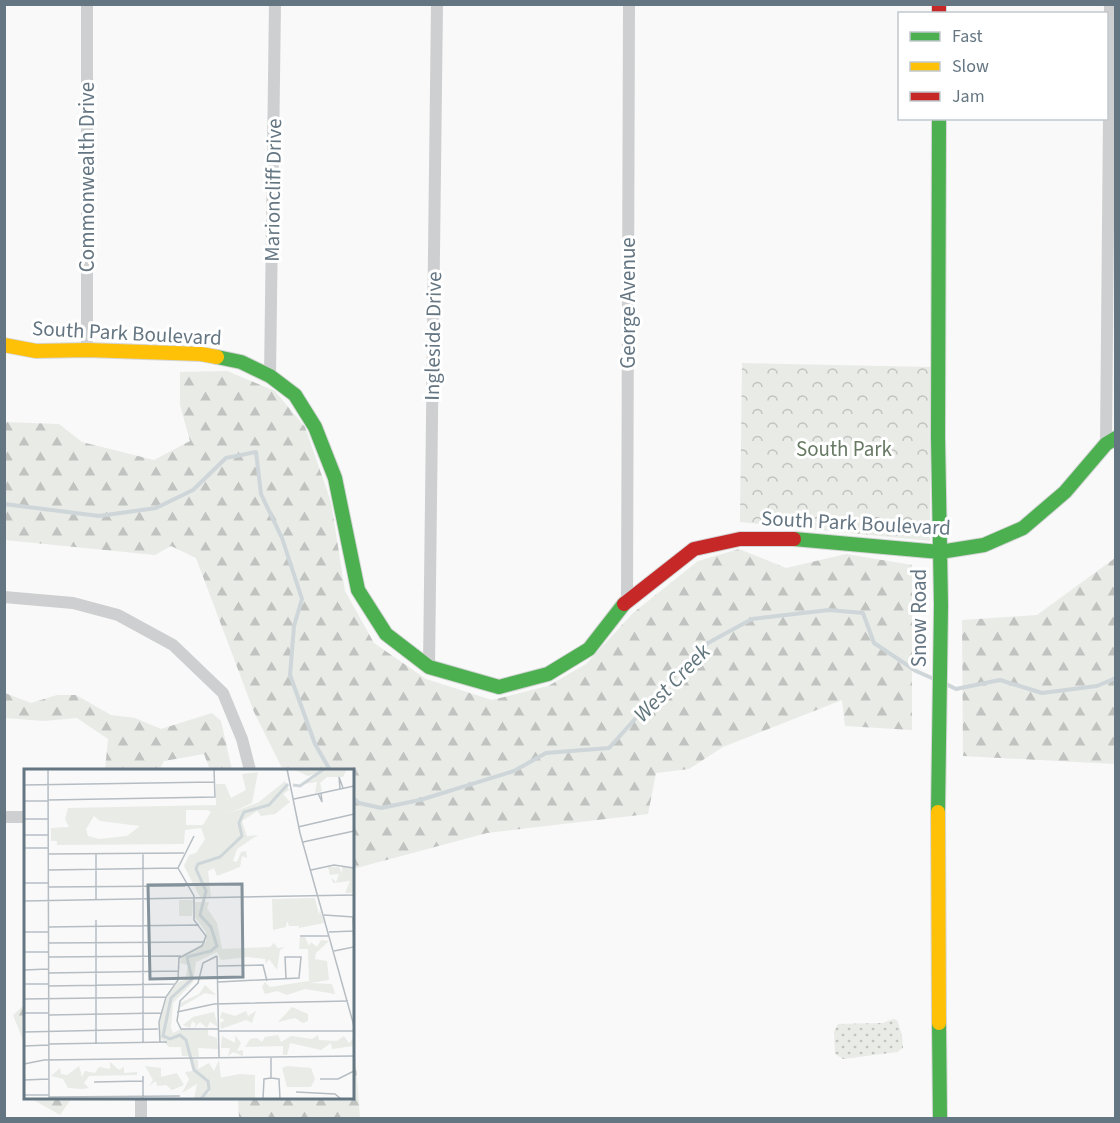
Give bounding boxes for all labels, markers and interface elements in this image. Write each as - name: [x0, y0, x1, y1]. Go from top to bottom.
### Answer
- legend: [898, 12, 1108, 120]
- text: Fast: [952, 24, 983, 49]
- text: Slow: [952, 54, 989, 79]
- street label: Commonwealth Drive: [72, 82, 102, 272]
- text: Jam: [952, 84, 985, 109]
- street label: Marioncliff Drive: [257, 118, 289, 262]
- street label: George Avenue: [613, 237, 643, 369]
- street label: Ingleside Drive: [417, 271, 449, 401]
- street label: South Park Boulevard: [31, 313, 223, 353]
- park label: South Park: [796, 434, 893, 464]
- street label: South Park Boulevard: [760, 503, 952, 543]
- street label: Snow Road: [904, 569, 934, 667]
- water label: West Creek: [626, 636, 718, 730]
- inset map: [24, 769, 354, 1099]

